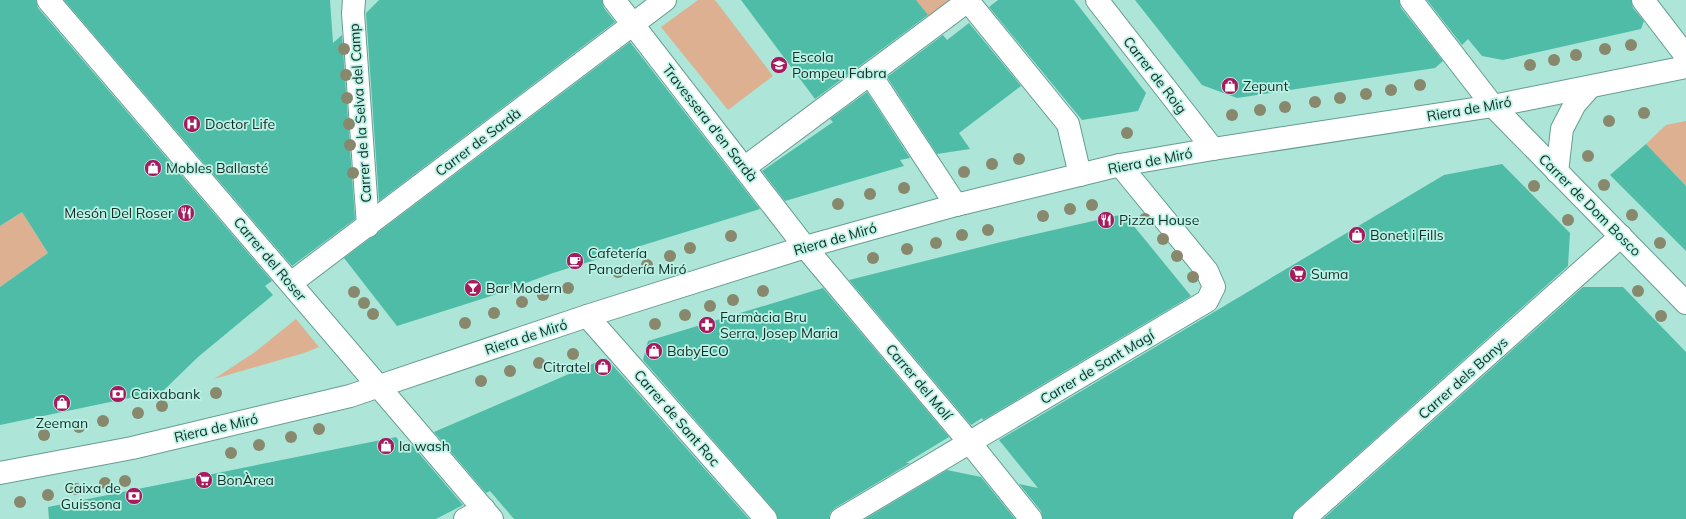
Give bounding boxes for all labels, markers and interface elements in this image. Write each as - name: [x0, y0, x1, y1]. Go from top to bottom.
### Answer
- street label: Carrer de la Selva del Camp: [345, 23, 375, 203]
- street label: Carrer de Roig: [1119, 33, 1191, 117]
- place label: Escola Pompeu Fabra: [792, 48, 887, 82]
- school or university icon: Escola Pompeu Fabra: [769, 55, 789, 75]
- street label: Travessera d'en Sardà: [659, 61, 761, 185]
- shop icon: Zepunt: [1220, 76, 1240, 96]
- place label: Zepunt: [1243, 77, 1288, 95]
- street label: Riera de Miró: [1425, 93, 1513, 125]
- street label: Carrer de Sardà: [432, 104, 524, 180]
- hospital icon: Doctor Life: [182, 114, 202, 134]
- place label: Doctor Life: [205, 115, 275, 133]
- street label: Riera de Miró: [1106, 144, 1194, 178]
- street label: Carrer de Dom Bosco: [1535, 150, 1645, 260]
- shop icon: Mobles Ballasté: [143, 158, 163, 178]
- place label: Mobles Ballasté: [166, 159, 268, 177]
- restaurant icon: Mesón Del Roser: [176, 203, 196, 223]
- place label: Mesón Del Roser: [64, 204, 174, 222]
- restaurant icon: Pizza House: [1096, 210, 1116, 230]
- place label: Pizza House: [1119, 211, 1199, 229]
- street label: Carrer del Roser: [230, 213, 311, 305]
- street label: Riera de Miró: [791, 219, 879, 259]
- shop icon: Bonet i Fills: [1347, 225, 1367, 245]
- place label: Bonet i Fills: [1370, 226, 1444, 244]
- place label: Cafetería Panadería Miró: [588, 244, 687, 278]
- cafe icon: Cafetería Panadería Miró: [565, 251, 585, 271]
- supermarket icon: Suma: [1288, 264, 1308, 284]
- place label: Suma: [1311, 265, 1349, 283]
- bar icon: Bar Modern: [463, 278, 483, 298]
- place label: Bar Modern: [486, 279, 562, 297]
- place label: Farmàcia Bru Serra, Josep Maria: [720, 308, 838, 342]
- street label: Riera de Miró: [482, 315, 570, 359]
- pharmacy icon: Farmàcia Bru Serra, Josep Maria: [697, 315, 717, 335]
- street label: Carrer de Sant Magí: [1037, 325, 1158, 408]
- street label: Carrer dels Banys: [1414, 333, 1512, 423]
- street label: Carrer del Molí: [882, 340, 956, 424]
- shop icon: BabyECO: [644, 341, 664, 361]
- place label: BabyECO: [667, 342, 729, 360]
- shop icon: Citratel: [593, 357, 613, 377]
- place label: Citratel: [543, 358, 590, 376]
- street label: Carrer de Sant Roc: [630, 366, 724, 470]
- bank icon: Caixabank: [108, 384, 128, 404]
- place label: Caixabank: [131, 385, 201, 403]
- shop icon: Zeeman: [52, 393, 72, 413]
- street label: Riera de Miró: [172, 410, 260, 446]
- place label: Zeeman: [36, 414, 88, 432]
- shop icon: la wash: [376, 436, 396, 456]
- place label: la wash: [399, 437, 450, 455]
- supermarket icon: BonÀrea: [194, 470, 214, 490]
- place label: BonÀrea: [217, 471, 274, 489]
- place label: Caixa de Guissona: [61, 479, 121, 513]
- bank icon: Caixa de Guissona: [124, 486, 144, 506]

